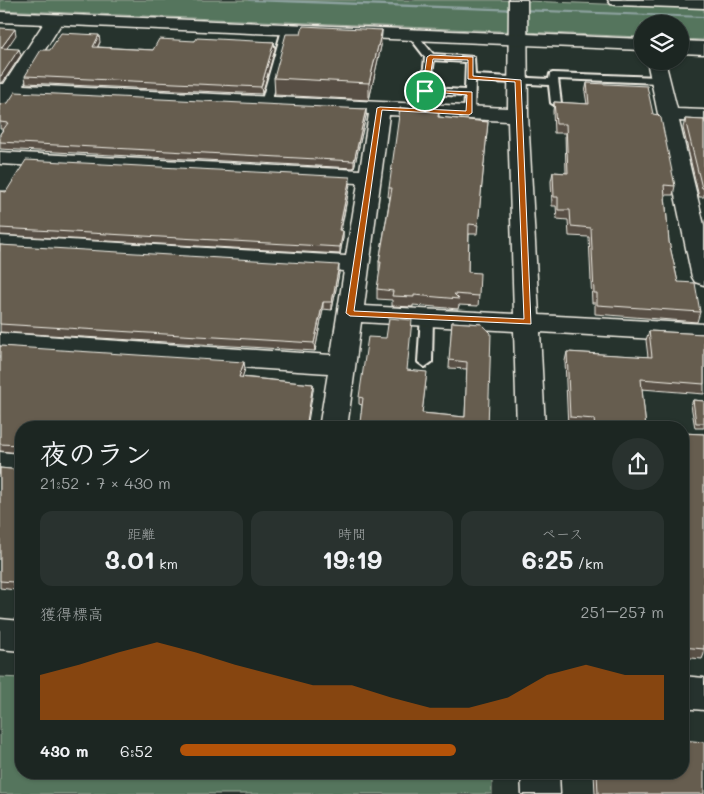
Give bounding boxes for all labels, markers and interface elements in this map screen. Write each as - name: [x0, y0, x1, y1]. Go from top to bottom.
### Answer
- map controls: [634, 15, 689, 70]
- button: layers: [634, 15, 689, 70]
- pin: [404, 70, 446, 112]
- icon: arrive: [411, 77, 439, 105]
- text: 夜のラン: [40, 435, 152, 471]
- button: share: [612, 438, 664, 490]
- text: 21:52 · 7 × 430 m: [40, 472, 171, 493]
- text: 距離: [127, 524, 155, 543]
- text: 時間: [338, 524, 366, 543]
- text: ペース: [542, 524, 583, 543]
- text: 3.01: [105, 543, 155, 575]
- text: 19:19: [322, 543, 382, 575]
- text: 6:25: [522, 543, 573, 575]
- text: km: [155, 554, 178, 573]
- text: /km: [573, 554, 604, 573]
- text: 251–257 m: [580, 601, 664, 622]
- text: 獲得標高: [40, 603, 104, 624]
- text: 430 m: [40, 740, 89, 761]
- text: 6:52: [120, 740, 153, 761]

